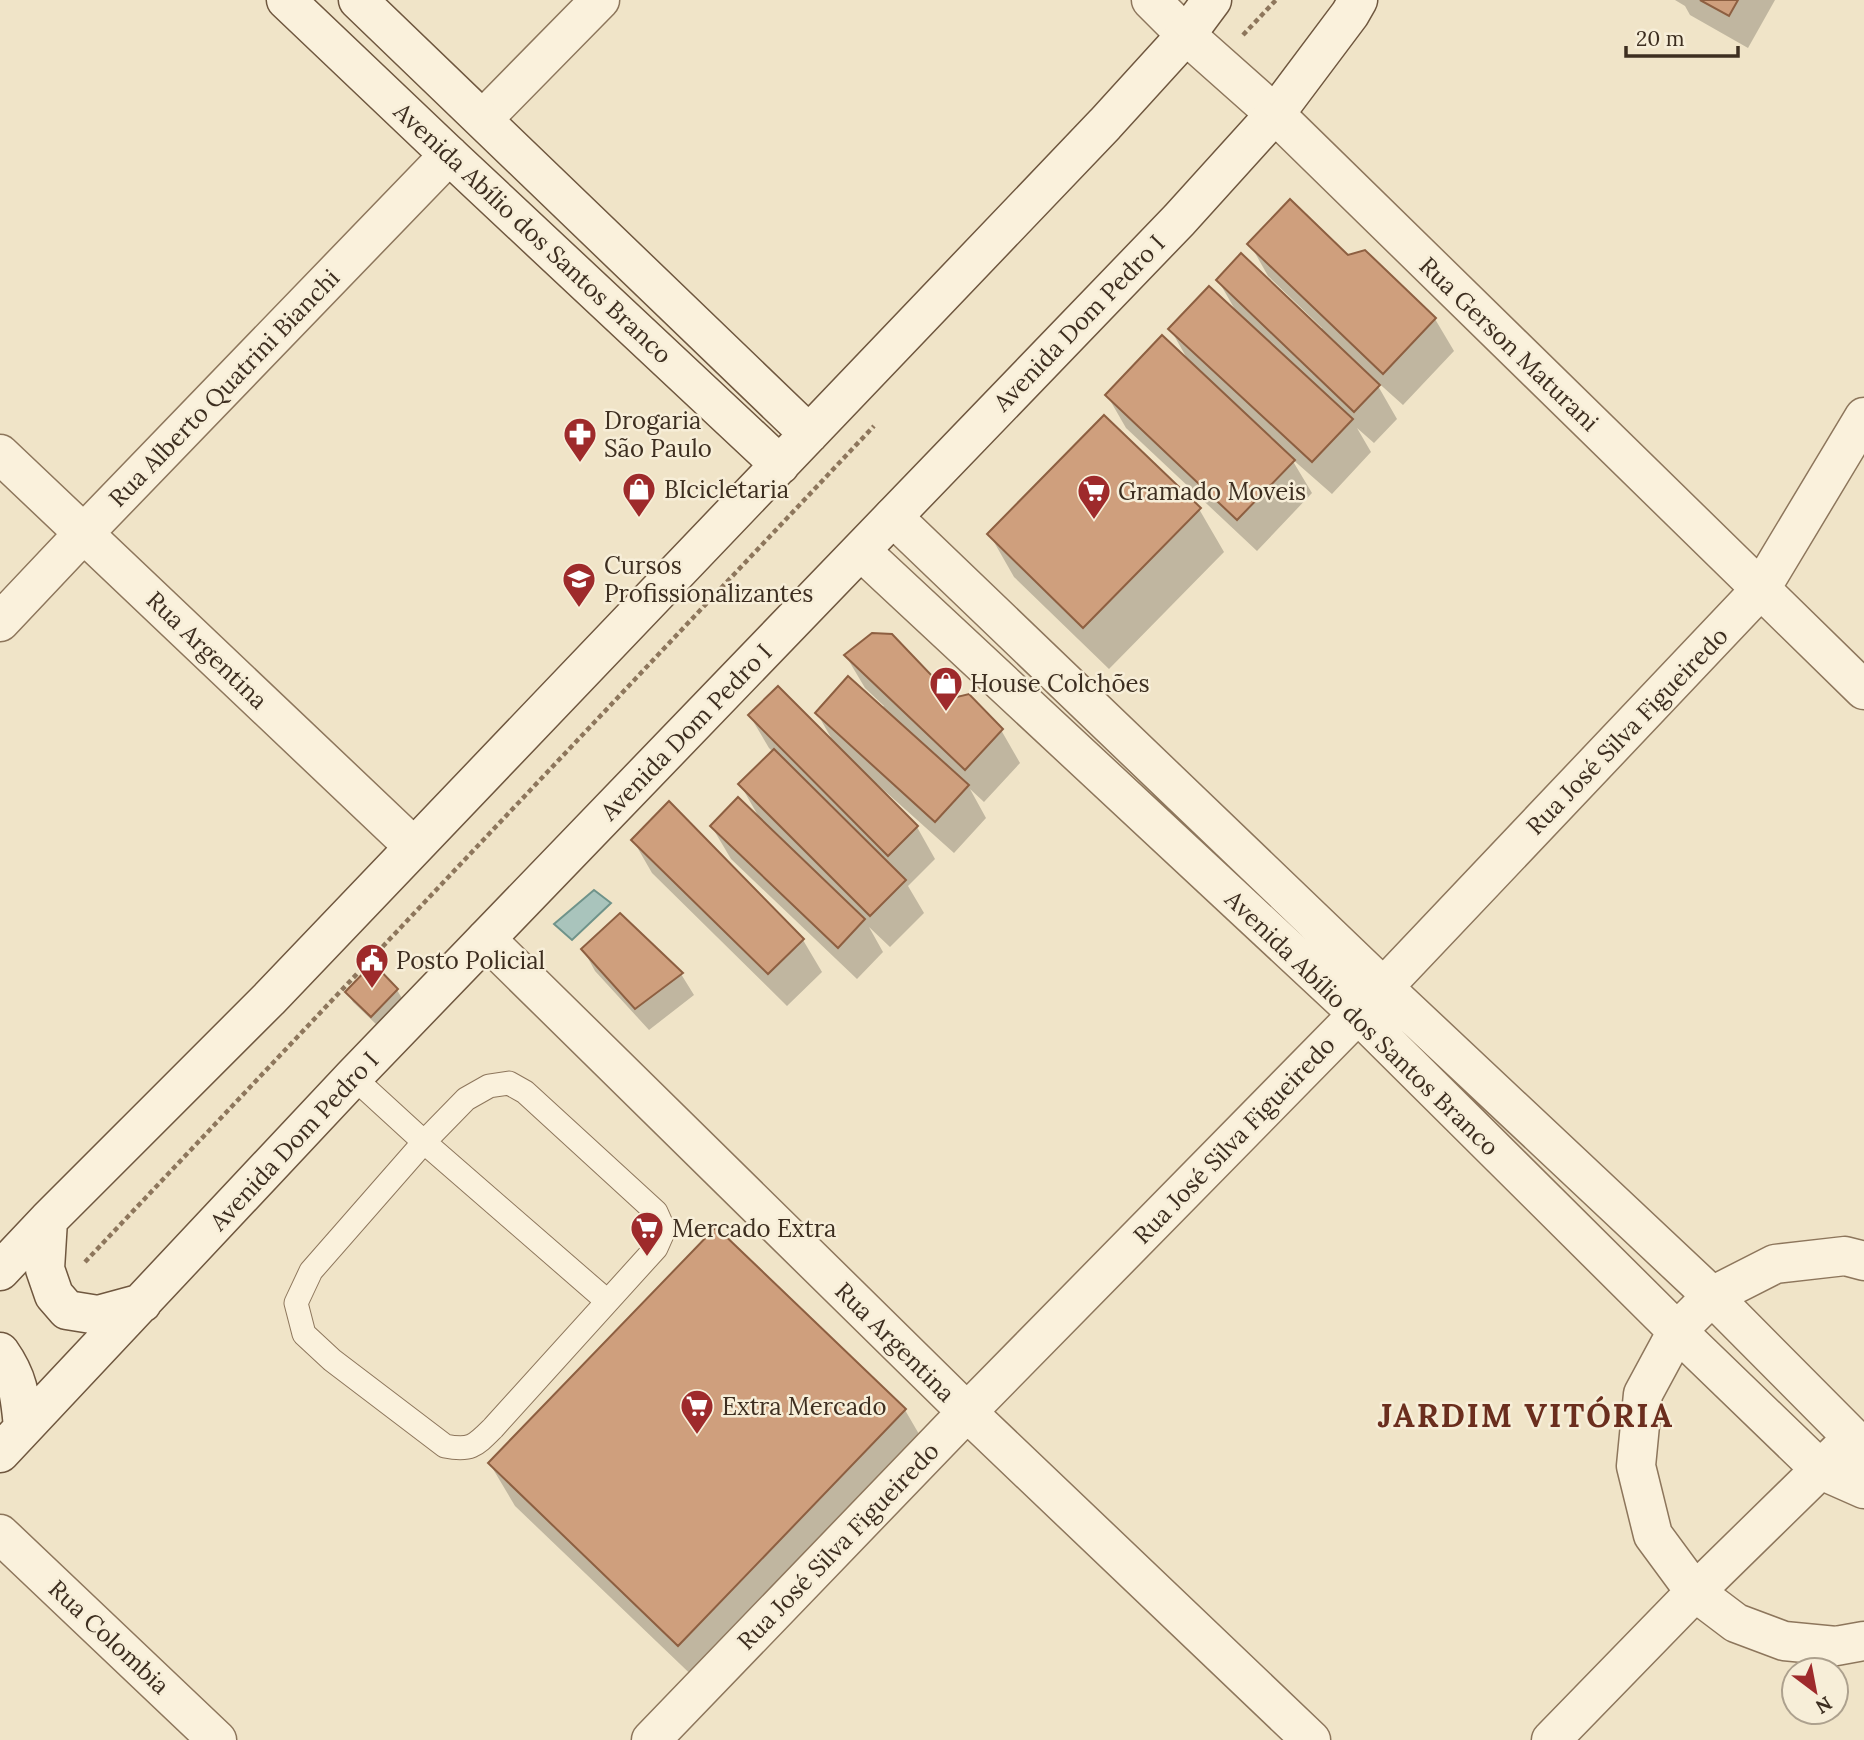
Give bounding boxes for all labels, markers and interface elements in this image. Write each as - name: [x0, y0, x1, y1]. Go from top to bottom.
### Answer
- scale bar: [1626, 14, 1738, 58]
- text: 20 m: [1636, 25, 1685, 52]
- street label: Avenida Abílio dos Santos Branco: [387, 95, 678, 370]
- street label: Avenida Dom Pedro I: [986, 228, 1171, 419]
- street label: Rua Gerson Maturani: [1413, 250, 1605, 438]
- street label: Rua Alberto Quatrini Bianchi: [102, 263, 346, 513]
- place label: Drogaria São Paulo: [604, 405, 712, 464]
- pharmacy icon: Drogaria São Paulo: [561, 415, 599, 464]
- shop icon: BIcicletaria: [620, 470, 658, 519]
- supermarket icon: Gramado Moveis: [1075, 472, 1113, 521]
- place label: BIcicletaria: [664, 474, 789, 505]
- place label: Gramado Moveis: [1118, 476, 1306, 507]
- place label: Cursos Profissionalizantes: [604, 550, 813, 609]
- school or university icon: Cursos Profissionalizantes: [560, 560, 598, 609]
- street label: Rua Argentina: [140, 584, 274, 716]
- street label: Rua José Silva Figueiredo: [1520, 621, 1734, 841]
- street label: Avenida Dom Pedro I: [593, 637, 778, 828]
- shop icon: House Colchões: [927, 664, 965, 713]
- place label: House Colchões: [970, 668, 1150, 699]
- street label: Avenida Abílio dos Santos Branco: [1218, 883, 1505, 1162]
- public building icon: Posto Policial: [353, 941, 391, 990]
- place label: Posto Policial: [396, 945, 545, 976]
- street label: Rua José Silva Figueiredo: [1127, 1030, 1341, 1250]
- street label: Avenida Dom Pedro I: [202, 1045, 385, 1238]
- supermarket icon: Mercado Extra: [628, 1209, 666, 1258]
- place label: Mercado Extra: [672, 1213, 836, 1244]
- street label: Rua Argentina: [829, 1276, 961, 1408]
- supermarket icon: Extra Mercado: [678, 1387, 716, 1436]
- place label: Extra Mercado: [722, 1391, 886, 1422]
- district label: JARDIM VITÓRIA: [1378, 1395, 1674, 1436]
- street label: Rua José Silva Figueiredo: [731, 1436, 945, 1656]
- street label: Rua Colombia: [42, 1573, 176, 1701]
- north arrow: [1780, 1656, 1850, 1726]
- text: N: [1811, 1691, 1837, 1720]

